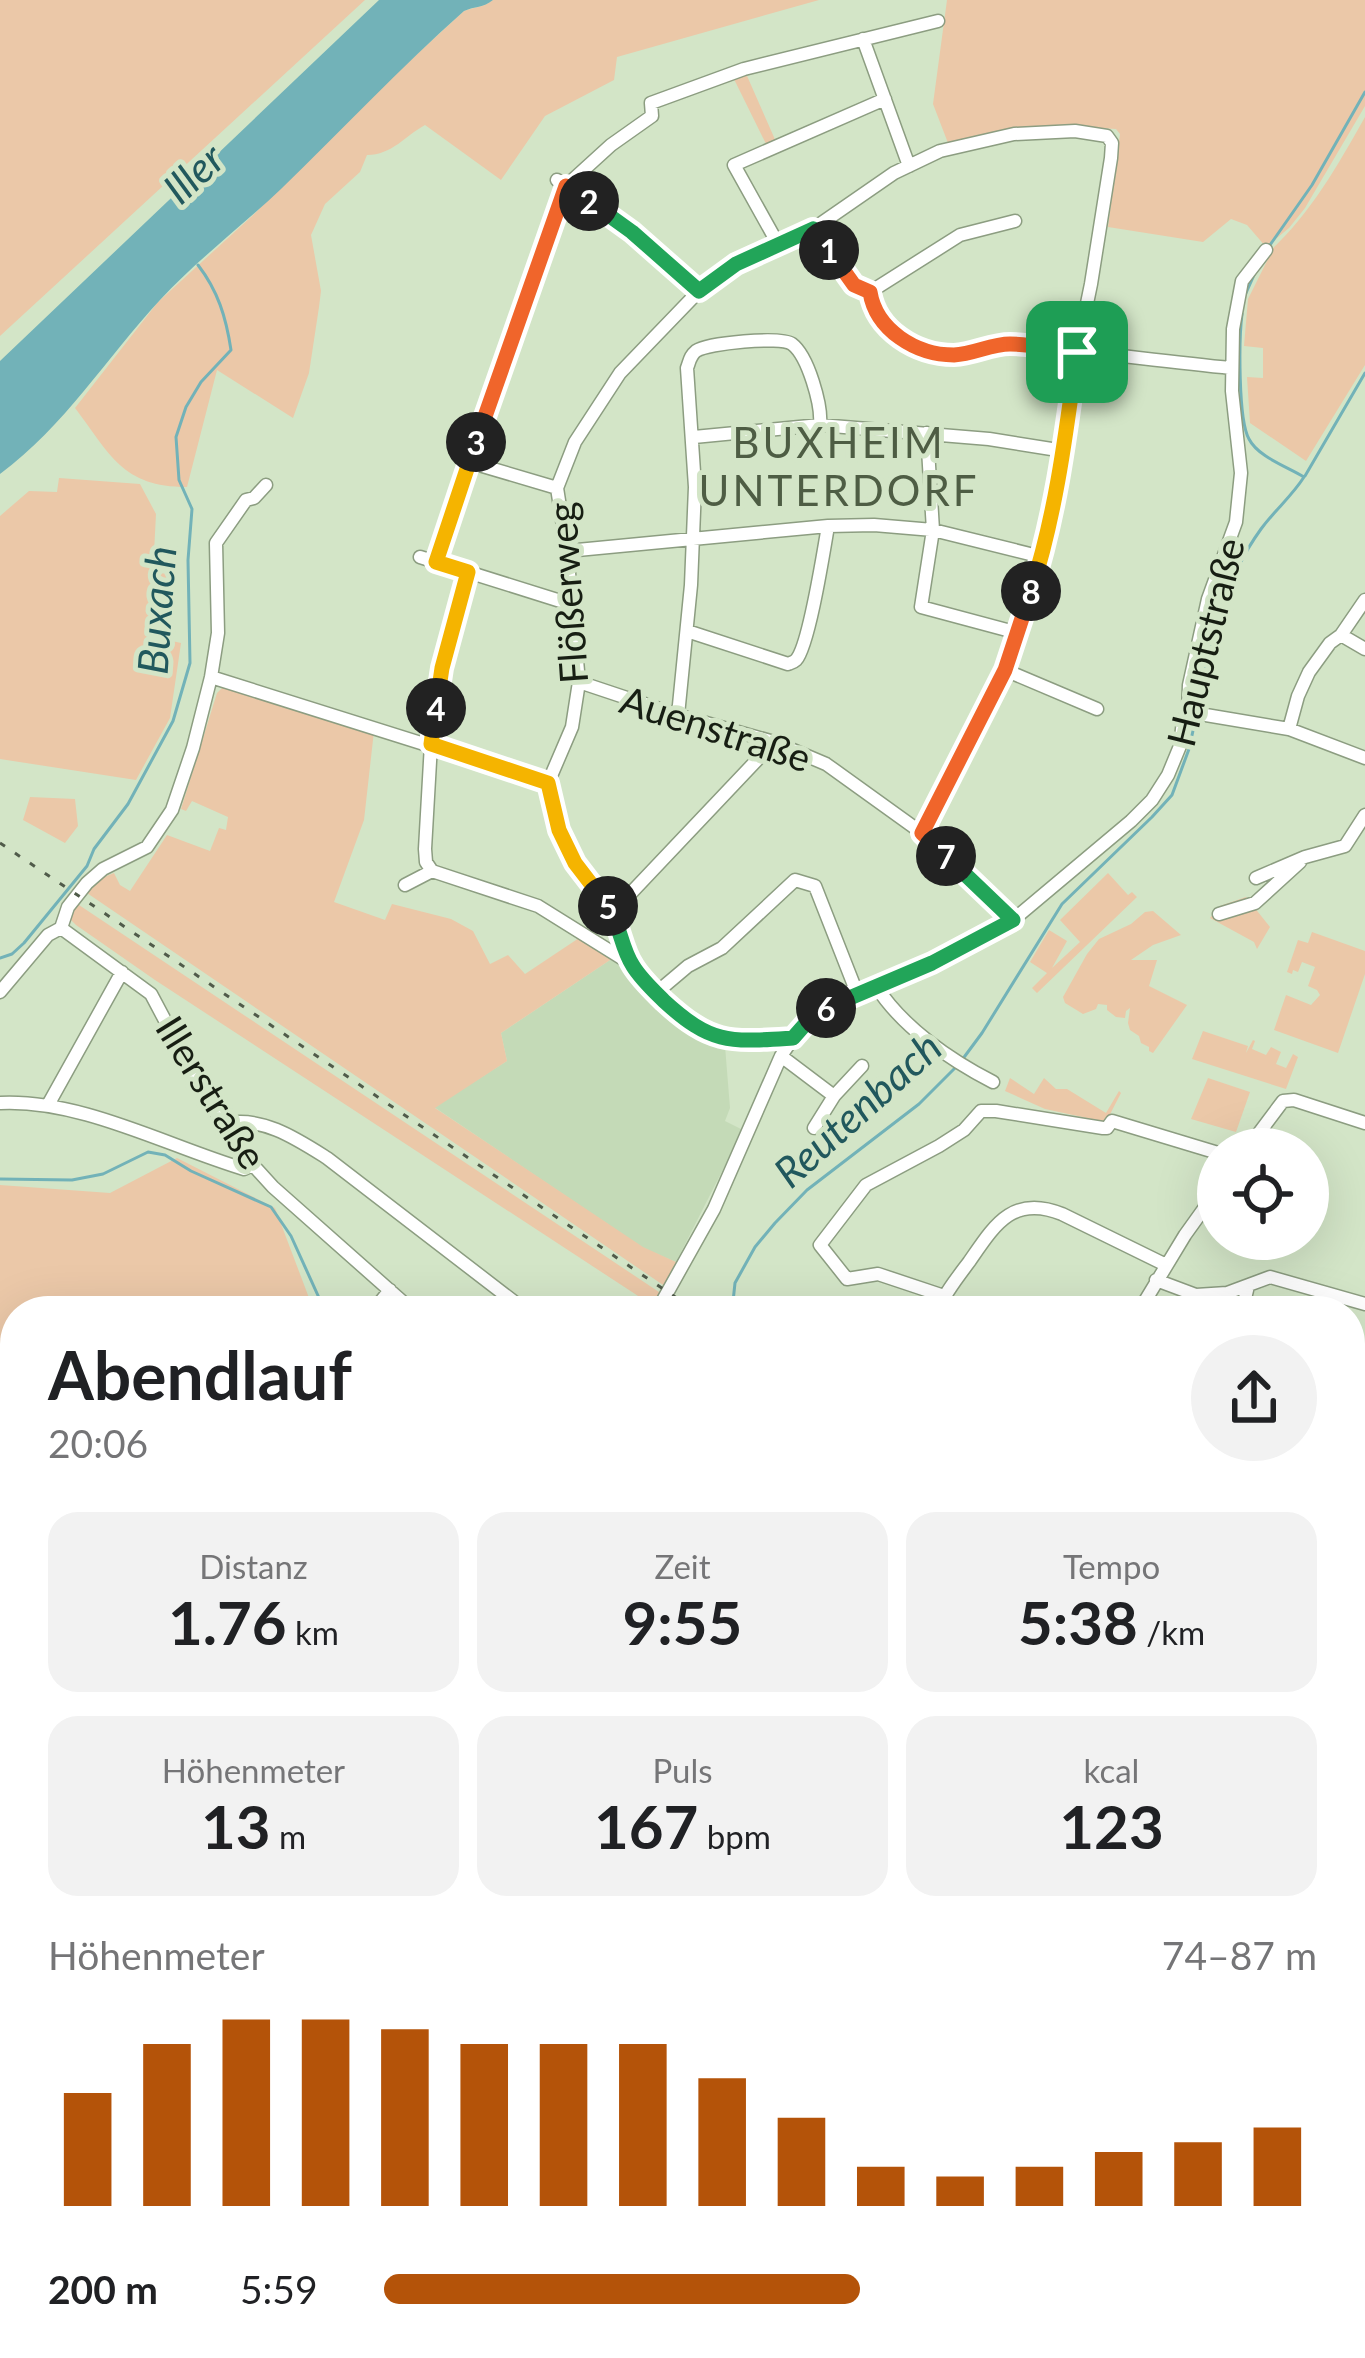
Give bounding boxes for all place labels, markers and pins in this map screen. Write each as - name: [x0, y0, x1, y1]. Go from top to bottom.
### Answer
- pin: 2: [559, 171, 619, 231]
- pin: 1: [799, 220, 859, 280]
- pin: [1026, 301, 1128, 403]
- pin: 3: [446, 412, 506, 472]
- pin: 8: [1001, 561, 1061, 621]
- pin: 4: [406, 678, 466, 738]
- pin: 7: [916, 826, 976, 886]
- pin: 5: [578, 876, 638, 936]
- pin: 6: [796, 978, 856, 1038]

